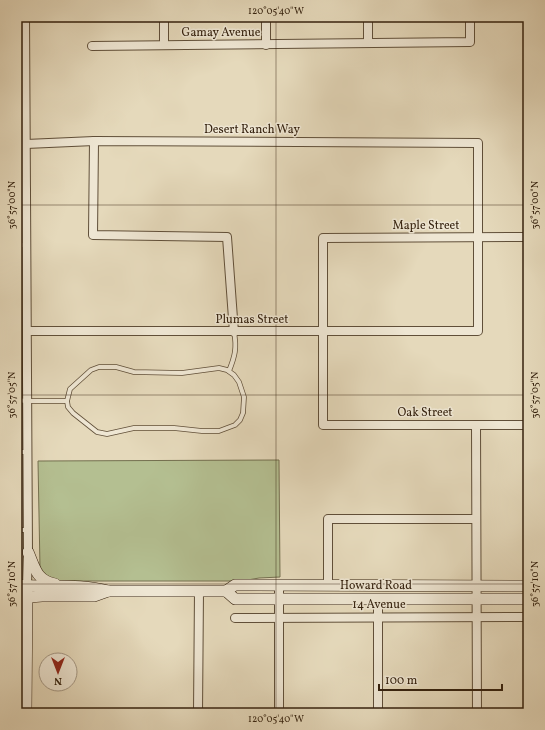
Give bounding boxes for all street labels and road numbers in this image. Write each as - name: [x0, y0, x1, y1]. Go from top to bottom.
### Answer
- street label: Gamay Avenue: [182, 25, 261, 41]
- street label: Desert Ranch Way: [204, 122, 300, 138]
- street label: Maple Street: [392, 218, 460, 234]
- street label: Plumas Street: [216, 312, 288, 328]
- street label: Oak Street: [397, 405, 453, 421]
- street label: Howard Road: [340, 578, 412, 594]
- street label: 14 Avenue: [352, 597, 406, 613]

